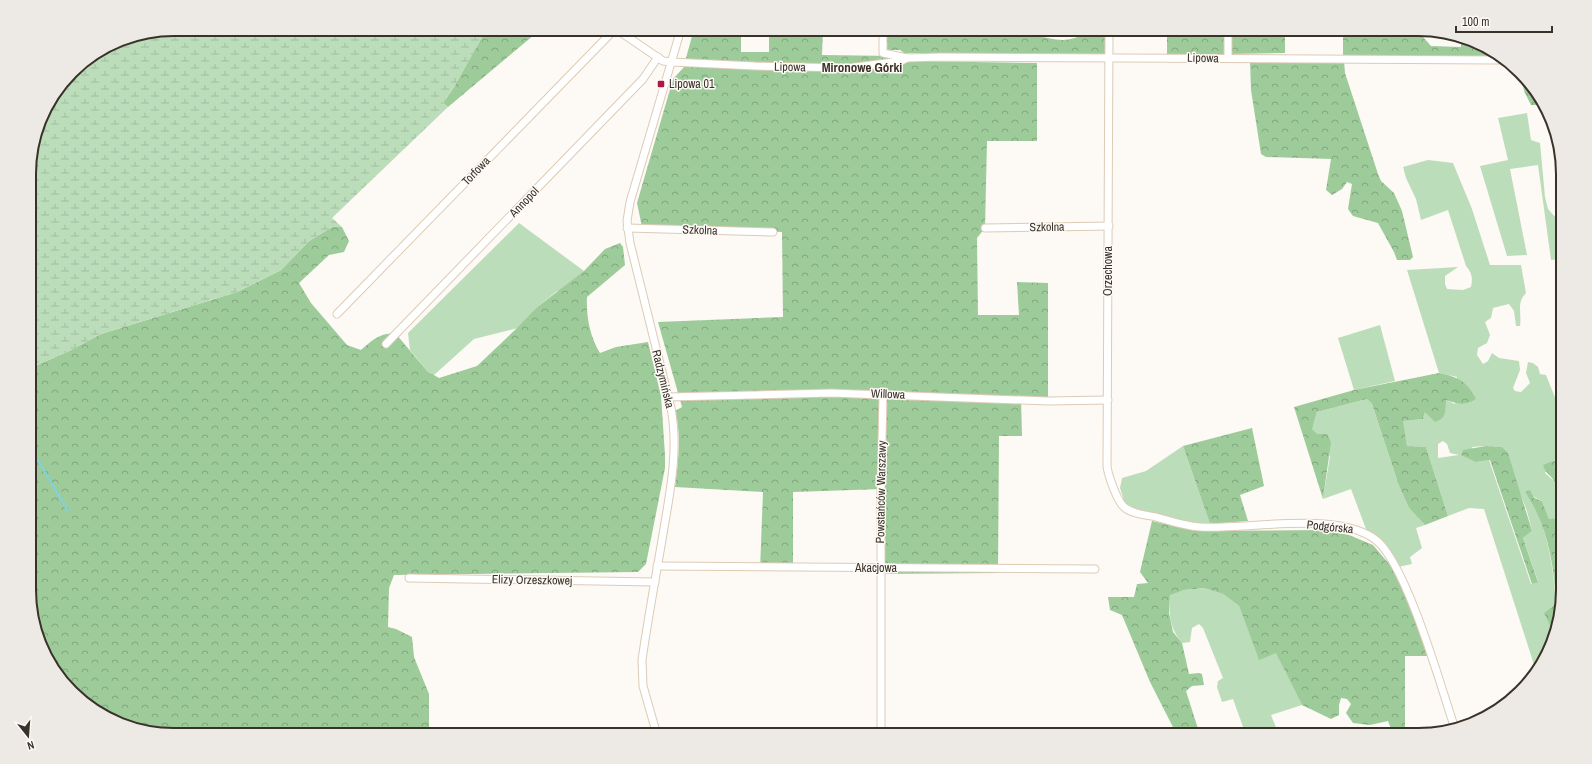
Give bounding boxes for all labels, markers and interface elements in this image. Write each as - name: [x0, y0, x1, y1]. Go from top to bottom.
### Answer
- scale bar: [1456, 8, 1552, 34]
- text: 100 m: [1462, 14, 1489, 30]
- street label: Lipowa: [1187, 50, 1220, 66]
- street label: Lipowa: [774, 59, 807, 75]
- district label: Mironowe Górki: [822, 59, 902, 76]
- place label: Lipowa 01: [669, 76, 715, 92]
- marker: Lipowa 01: [656, 79, 666, 89]
- street label: Torfowa: [458, 153, 494, 189]
- street label: Annopol: [505, 183, 542, 221]
- street label: Szkolna: [1029, 219, 1065, 235]
- street label: Szkolna: [682, 221, 718, 239]
- street label: Orzechowa: [1100, 246, 1116, 296]
- street label: Radzymińska: [648, 348, 678, 410]
- street label: Willowa: [871, 385, 906, 403]
- street label: Powstańców Warszawy: [872, 440, 890, 544]
- street label: Podgórska: [1306, 517, 1355, 537]
- street label: Akacjowa: [854, 560, 898, 576]
- street label: Elizy Orzeszkowej: [492, 571, 572, 589]
- north arrow: [8, 716, 48, 756]
- text: N: [26, 738, 36, 753]

